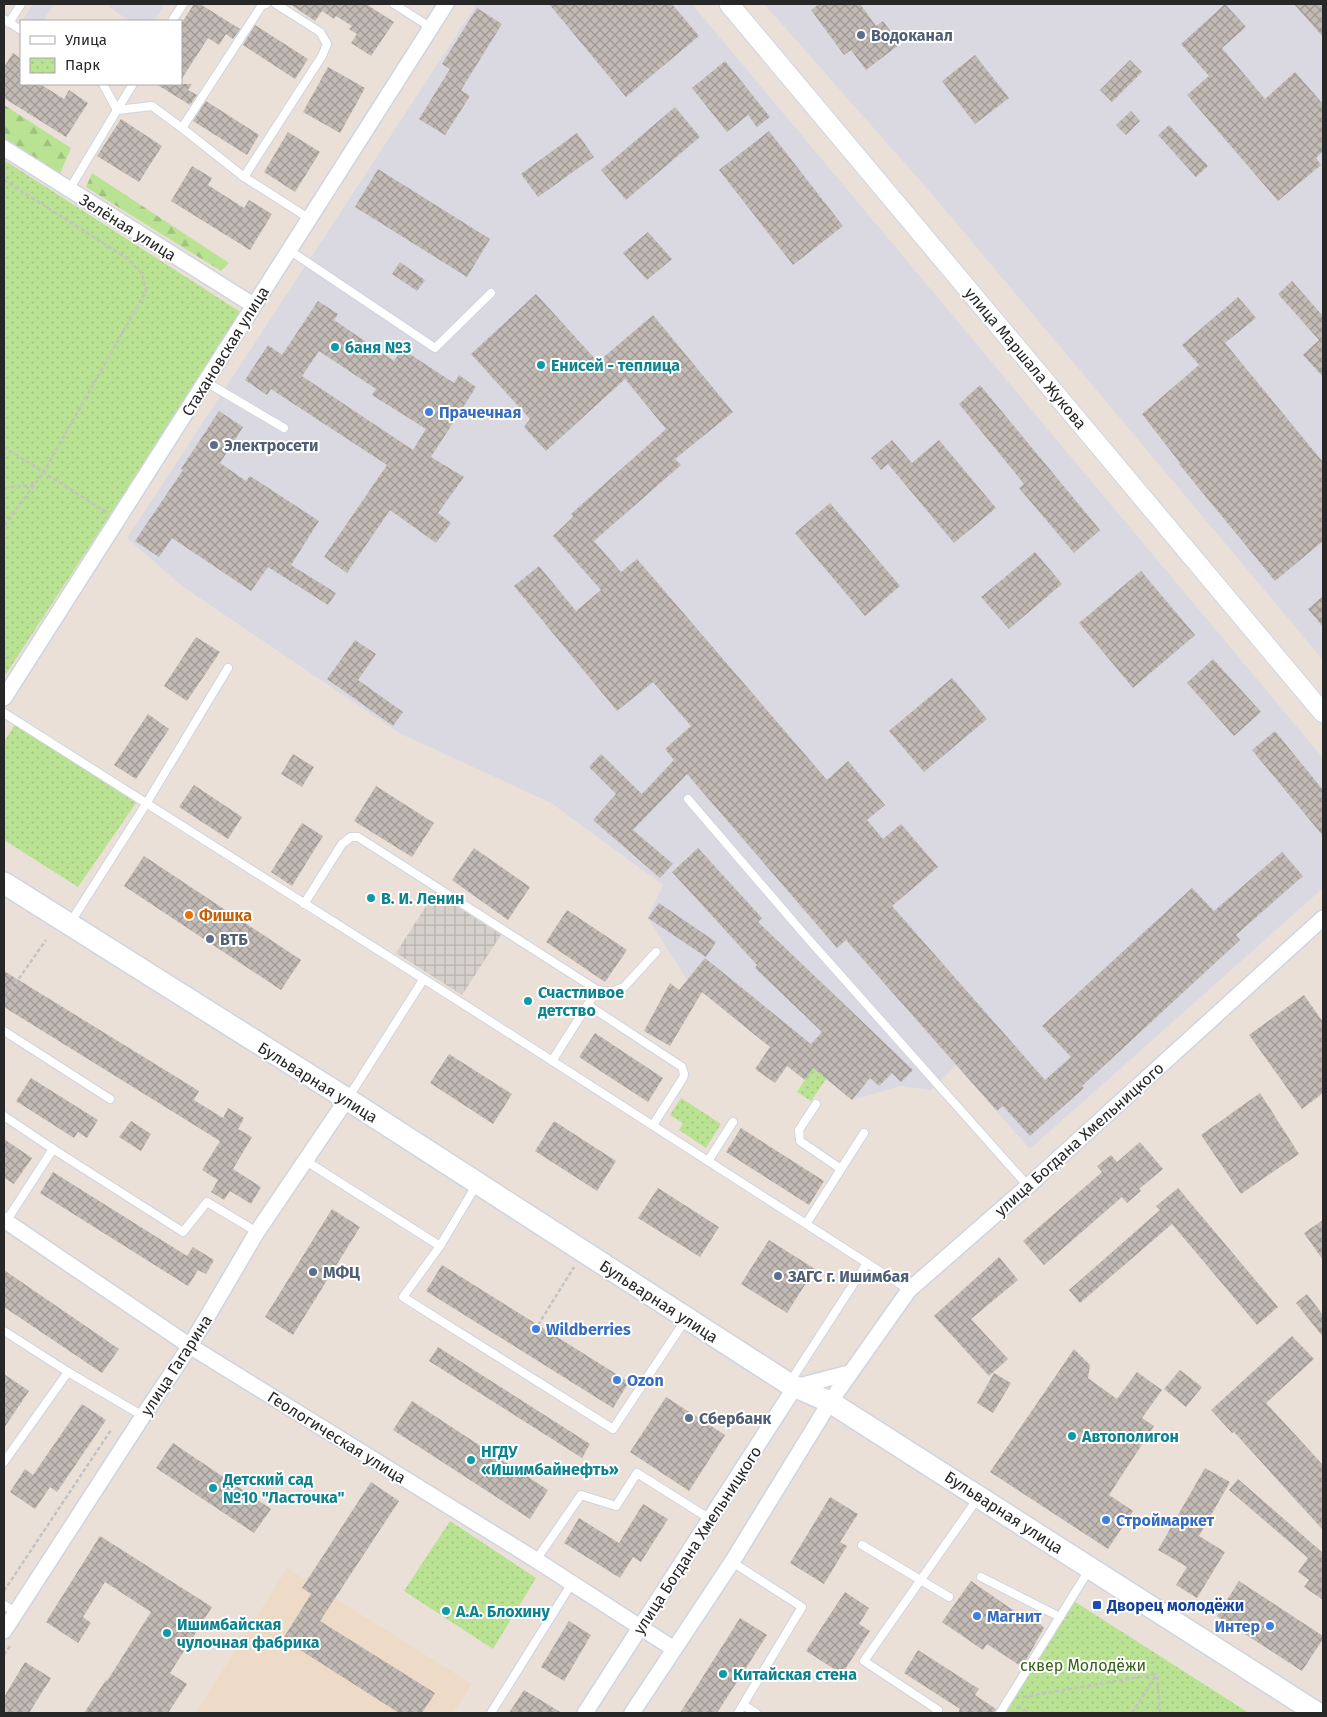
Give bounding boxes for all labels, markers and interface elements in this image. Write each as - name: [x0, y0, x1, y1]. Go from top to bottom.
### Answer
- legend: [20, 20, 182, 85]
- place label: Водоканал: [871, 26, 953, 45]
- marker: Водоканал: [855, 29, 867, 41]
- text: Улица: [65, 31, 107, 49]
- text: Парк: [65, 56, 100, 74]
- street label: Зелёная улица: [76, 190, 180, 265]
- street label: Стахановская улица: [178, 283, 273, 420]
- street label: улица Маршала Жукова: [961, 284, 1090, 433]
- place label: баня №3: [345, 338, 411, 357]
- marker: баня №3: [329, 341, 341, 353]
- place label: Енисей - теплица: [551, 356, 680, 375]
- marker: Енисей - теплица: [535, 359, 547, 371]
- place label: Прачечная: [439, 403, 521, 422]
- marker: Прачечная: [423, 406, 435, 418]
- place label: Электросети: [224, 436, 318, 455]
- marker: Электросети: [208, 439, 220, 451]
- place label: В. И. Ленин: [381, 889, 464, 908]
- marker: В. И. Ленин: [365, 892, 377, 904]
- place label: Фишка: [199, 906, 252, 925]
- marker: Фишка: [183, 909, 195, 921]
- place label: ВТБ: [220, 930, 248, 949]
- marker: ВТБ: [204, 933, 216, 945]
- place label: Счастливое детство: [538, 983, 624, 1020]
- marker: Счастливое детство: [522, 995, 534, 1007]
- street label: Бульварная улица: [254, 1038, 381, 1127]
- street label: улица Богдана Хмельницкого: [991, 1058, 1168, 1220]
- street label: Бульварная улица: [596, 1256, 721, 1347]
- place label: МФЦ: [323, 1263, 360, 1282]
- marker: МФЦ: [307, 1266, 319, 1278]
- place label: ЗАГС г. Ишимбая: [787, 1267, 909, 1286]
- marker: ЗАГС г. Ишимбая: [772, 1270, 784, 1282]
- street label: улица Гагарина: [137, 1311, 216, 1419]
- place label: Wildberries: [546, 1320, 631, 1339]
- marker: Wildberries: [530, 1323, 542, 1335]
- place label: Ozon: [627, 1371, 664, 1390]
- marker: Ozon: [611, 1374, 623, 1386]
- street label: Геологическая улица: [264, 1387, 409, 1488]
- place label: Сбербанк: [699, 1409, 772, 1428]
- marker: Сбербанк: [683, 1412, 695, 1424]
- place label: Автополигон: [1081, 1427, 1179, 1446]
- marker: Автополигон: [1066, 1430, 1078, 1442]
- place label: НГДУ «Ишимбайнефть»: [481, 1442, 619, 1479]
- street label: улица Богдана Хмельницкого: [629, 1443, 765, 1638]
- marker: НГДУ «Ишимбайнефть»: [465, 1454, 477, 1466]
- street label: Бульварная улица: [941, 1467, 1066, 1558]
- place label: Детский сад №10 "Ласточка": [222, 1470, 345, 1507]
- marker: Детский сад №10 "Ласточка": [207, 1482, 219, 1494]
- place label: Строймаркет: [1116, 1511, 1214, 1530]
- marker: Строймаркет: [1100, 1514, 1112, 1526]
- place label: Дворец молодёжи: [1106, 1596, 1244, 1615]
- marker: Дворец молодёжи: [1091, 1599, 1103, 1611]
- place label: А.А. Блохину: [455, 1602, 550, 1621]
- marker: А.А. Блохину: [440, 1605, 452, 1617]
- place label: Магнит: [987, 1607, 1042, 1626]
- marker: Магнит: [971, 1610, 983, 1622]
- place label: Ишимбайская чулочная фабрика: [177, 1615, 320, 1652]
- place label: Интер: [1214, 1617, 1260, 1636]
- marker: Интер: [1264, 1620, 1276, 1632]
- marker: Ишимбайская чулочная фабрика: [161, 1627, 173, 1639]
- park label: сквер Молодёжи: [1020, 1656, 1146, 1675]
- place label: Китайская стена: [733, 1665, 857, 1684]
- marker: Китайская стена: [717, 1668, 729, 1680]

